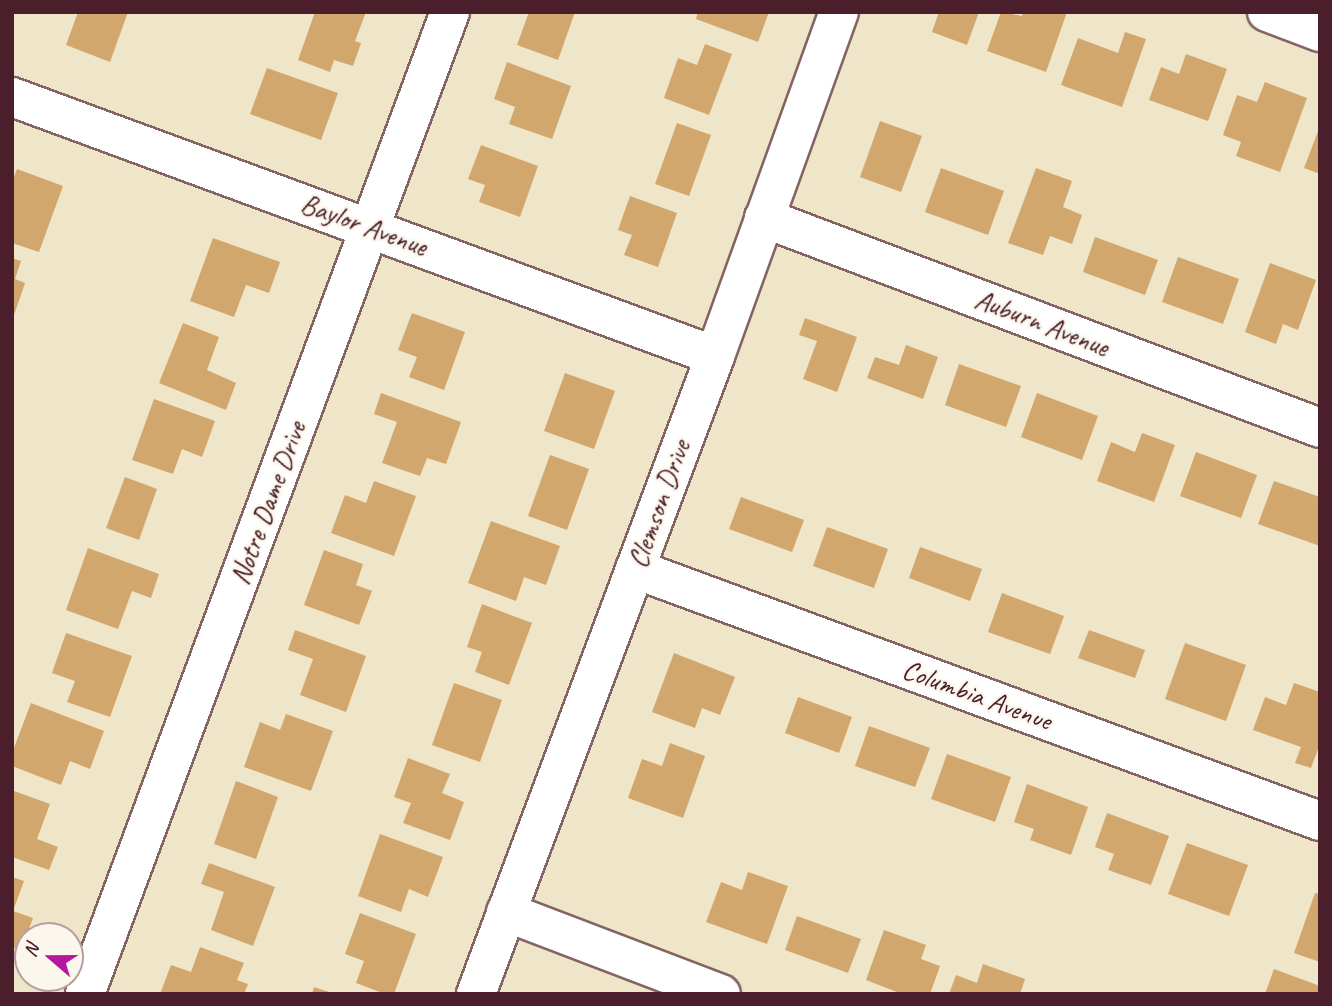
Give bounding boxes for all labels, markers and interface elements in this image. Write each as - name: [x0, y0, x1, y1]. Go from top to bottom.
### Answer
- street label: Baylor Avenue: [296, 187, 432, 263]
- street label: Auburn Avenue: [971, 282, 1113, 364]
- street label: Notre Dame Drive: [223, 416, 313, 590]
- street label: Clemson Drive: [620, 436, 698, 572]
- street label: Columbia Avenue: [898, 653, 1056, 737]
- north arrow: [14, 922, 84, 992]
- text: N: [18, 941, 44, 960]

